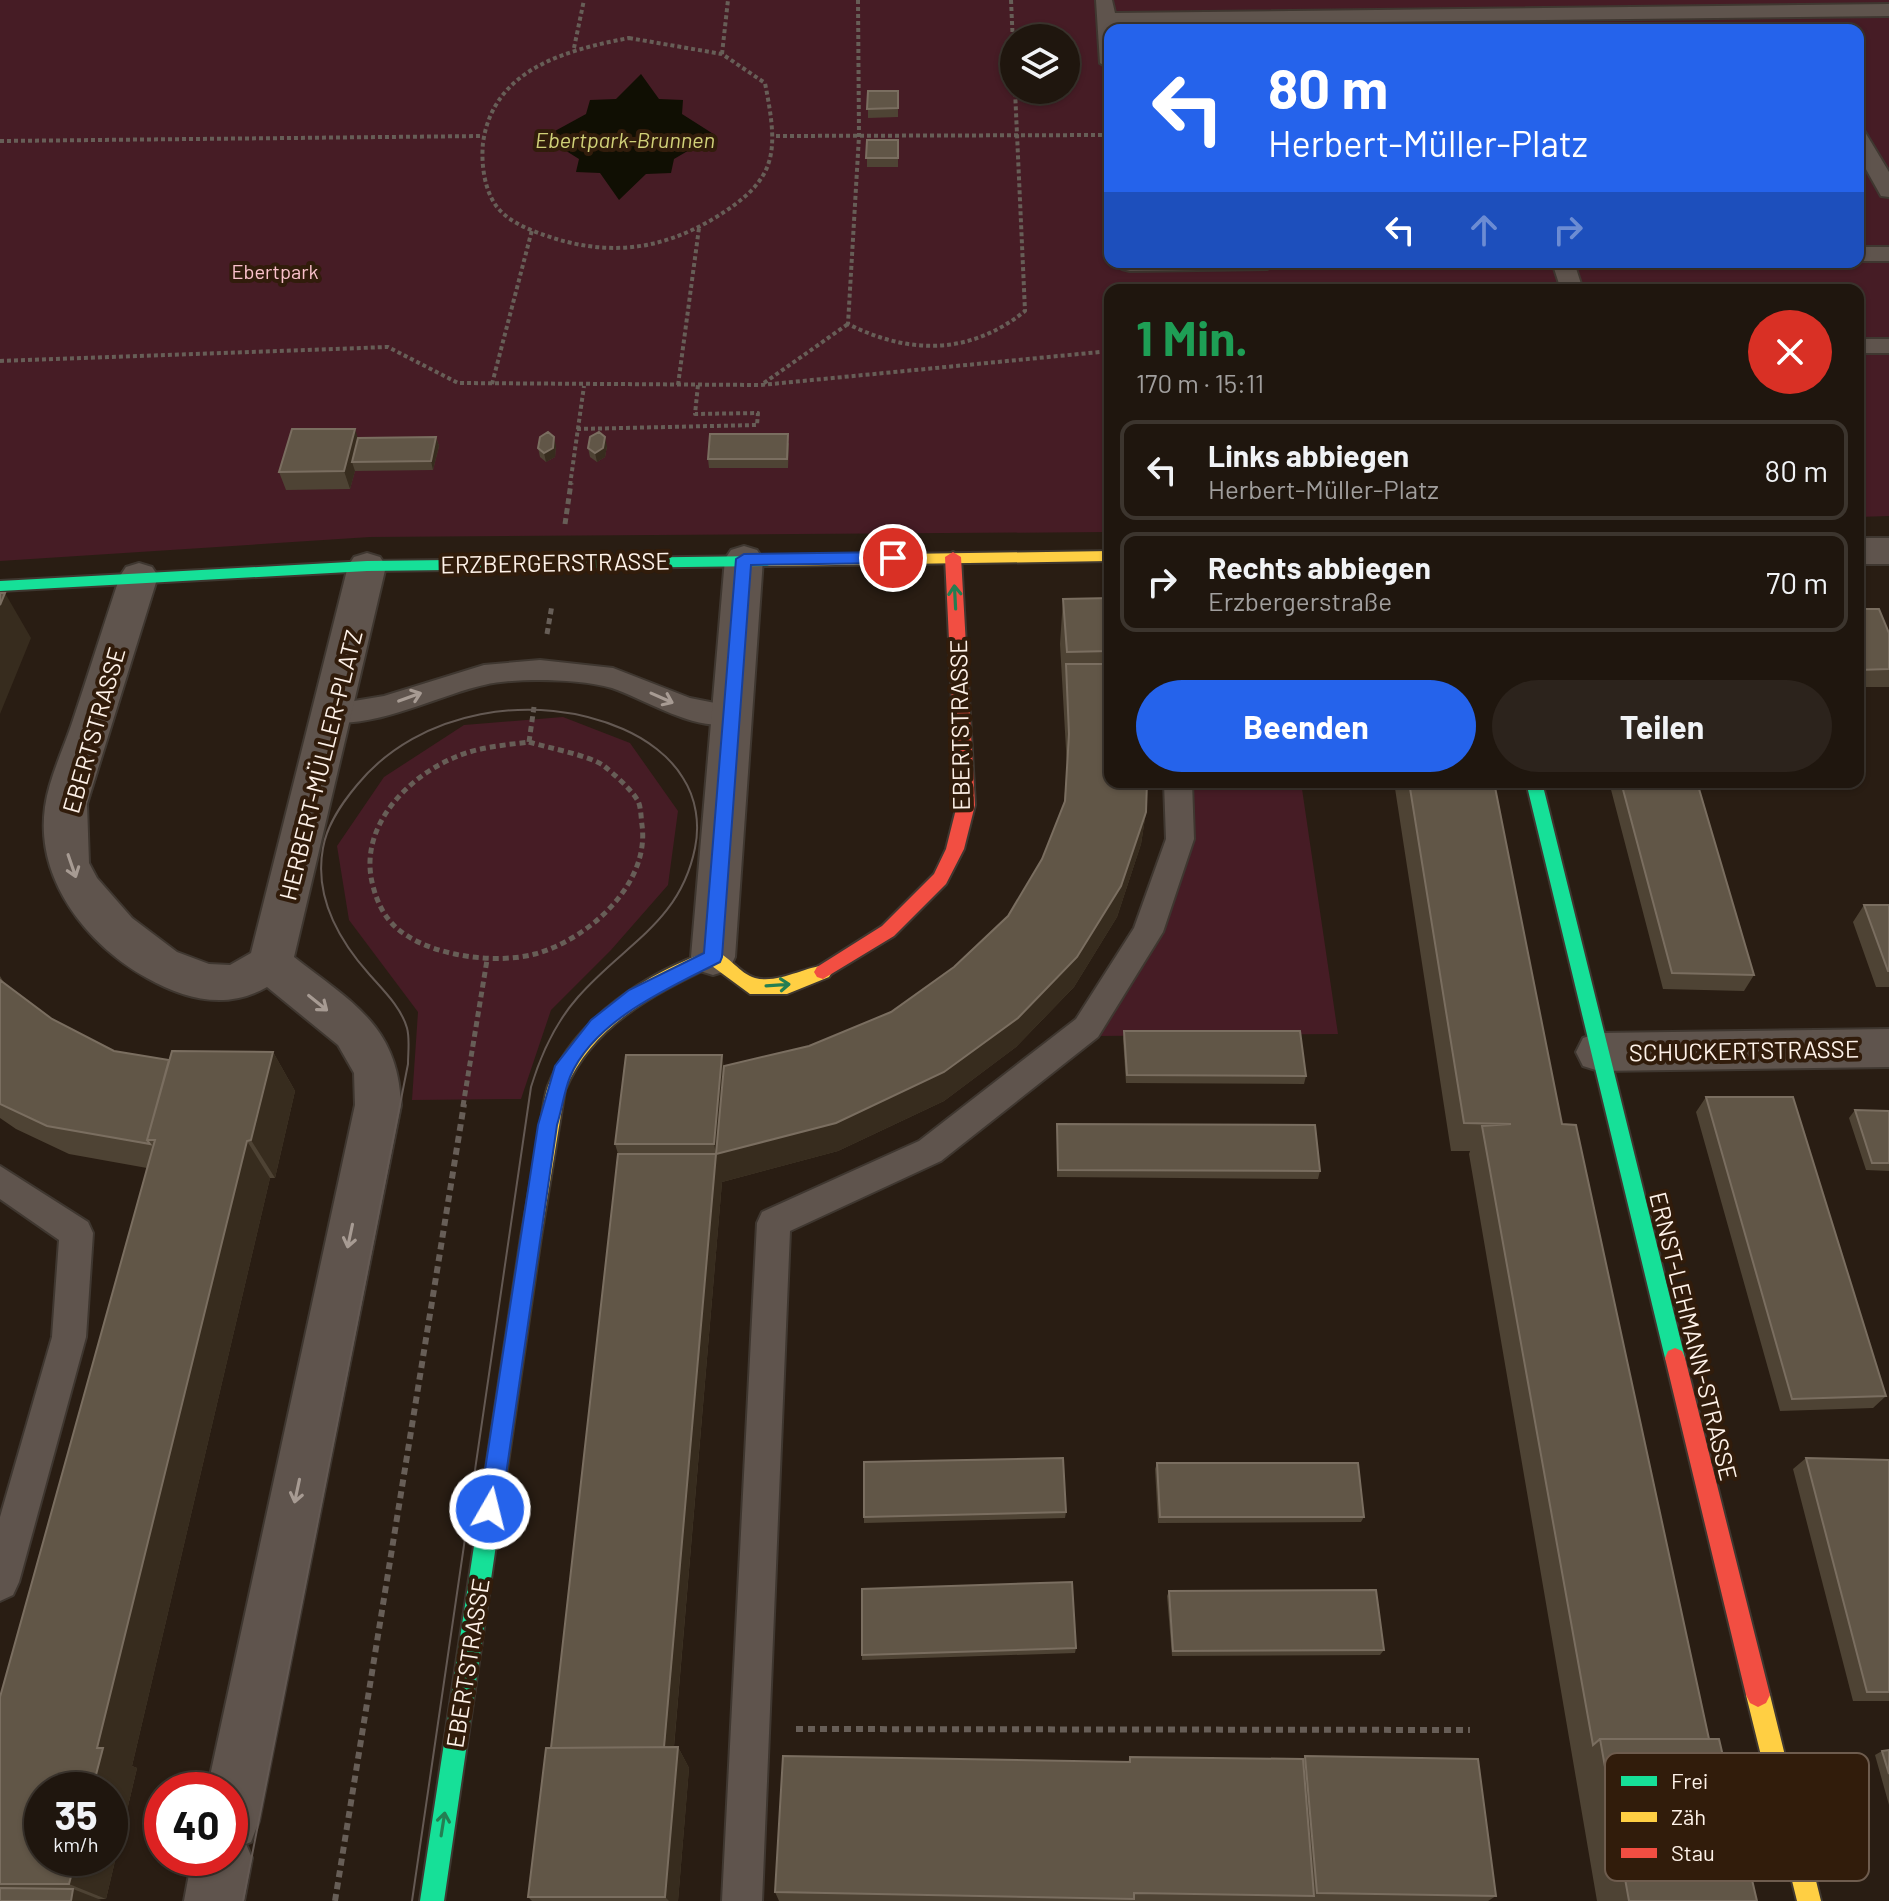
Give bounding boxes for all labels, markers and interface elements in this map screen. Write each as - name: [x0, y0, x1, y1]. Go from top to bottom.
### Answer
- map controls: [1000, 24, 1080, 104]
- button: layers: [1000, 24, 1080, 104]
- text: 80 m: [1268, 53, 1388, 120]
- icon: left: [1136, 56, 1240, 160]
- text: Herbert-Müller-Platz: [1268, 121, 1588, 164]
- water label: Ebertpark-Brunnen: [535, 126, 715, 152]
- icon: left: [1378, 208, 1422, 252]
- icon: ahead: [1462, 208, 1506, 252]
- icon: right: [1546, 208, 1590, 252]
- park label: Ebertpark: [232, 259, 318, 283]
- text: 1 Min.: [1136, 308, 1248, 366]
- button: close: [1748, 310, 1832, 394]
- text: 170 m · 15:11: [1136, 367, 1264, 398]
- text: Links abbiegen: [1208, 437, 1409, 473]
- icon: left: [1140, 448, 1184, 492]
- text: 80 m: [1765, 452, 1828, 488]
- text: Herbert-Müller-Platz: [1208, 473, 1439, 504]
- pin: [859, 524, 927, 592]
- icon: arrive: [871, 536, 915, 580]
- street label: ERZBERGERSTRASSE: [440, 545, 670, 579]
- text: Rechts abbiegen: [1208, 549, 1431, 585]
- icon: right: [1140, 560, 1184, 604]
- text: 70 m: [1766, 564, 1828, 600]
- one-way arrow: [948, 584, 963, 611]
- text: Erzbergerstraße: [1208, 585, 1392, 616]
- street label: HERBERT-MÜLLER-PLATZ: [272, 627, 368, 903]
- street label: EBERTSTRASSE: [943, 639, 975, 811]
- street label: EBERTSTRASSE: [55, 644, 131, 816]
- button: Beenden: [1136, 680, 1476, 772]
- button: Teilen: [1492, 680, 1832, 772]
- one-way arrow: [397, 689, 422, 703]
- one-way arrow: [650, 691, 674, 706]
- one-way arrow: [65, 853, 80, 878]
- one-way arrow: [765, 977, 791, 992]
- one-way arrow: [308, 994, 328, 1012]
- street label: SCHUCKERTSTRASSE: [1628, 1033, 1860, 1067]
- street label: ERNST-LEHMANN-STRASSE: [1644, 1189, 1744, 1483]
- one-way arrow: [341, 1223, 356, 1249]
- position arrow: [448, 1467, 532, 1551]
- one-way arrow: [289, 1478, 304, 1503]
- street label: EBERTSTRASSE: [439, 1576, 495, 1750]
- legend: [1605, 1753, 1869, 1881]
- text: Frei: [1671, 1767, 1708, 1793]
- speed limit sign: 40: [144, 1772, 248, 1876]
- text: 35: [54, 1790, 98, 1838]
- text: Zäh: [1671, 1803, 1706, 1829]
- one-way arrow: [436, 1812, 451, 1837]
- text: km/h: [53, 1832, 99, 1856]
- text: Stau: [1671, 1839, 1715, 1865]

